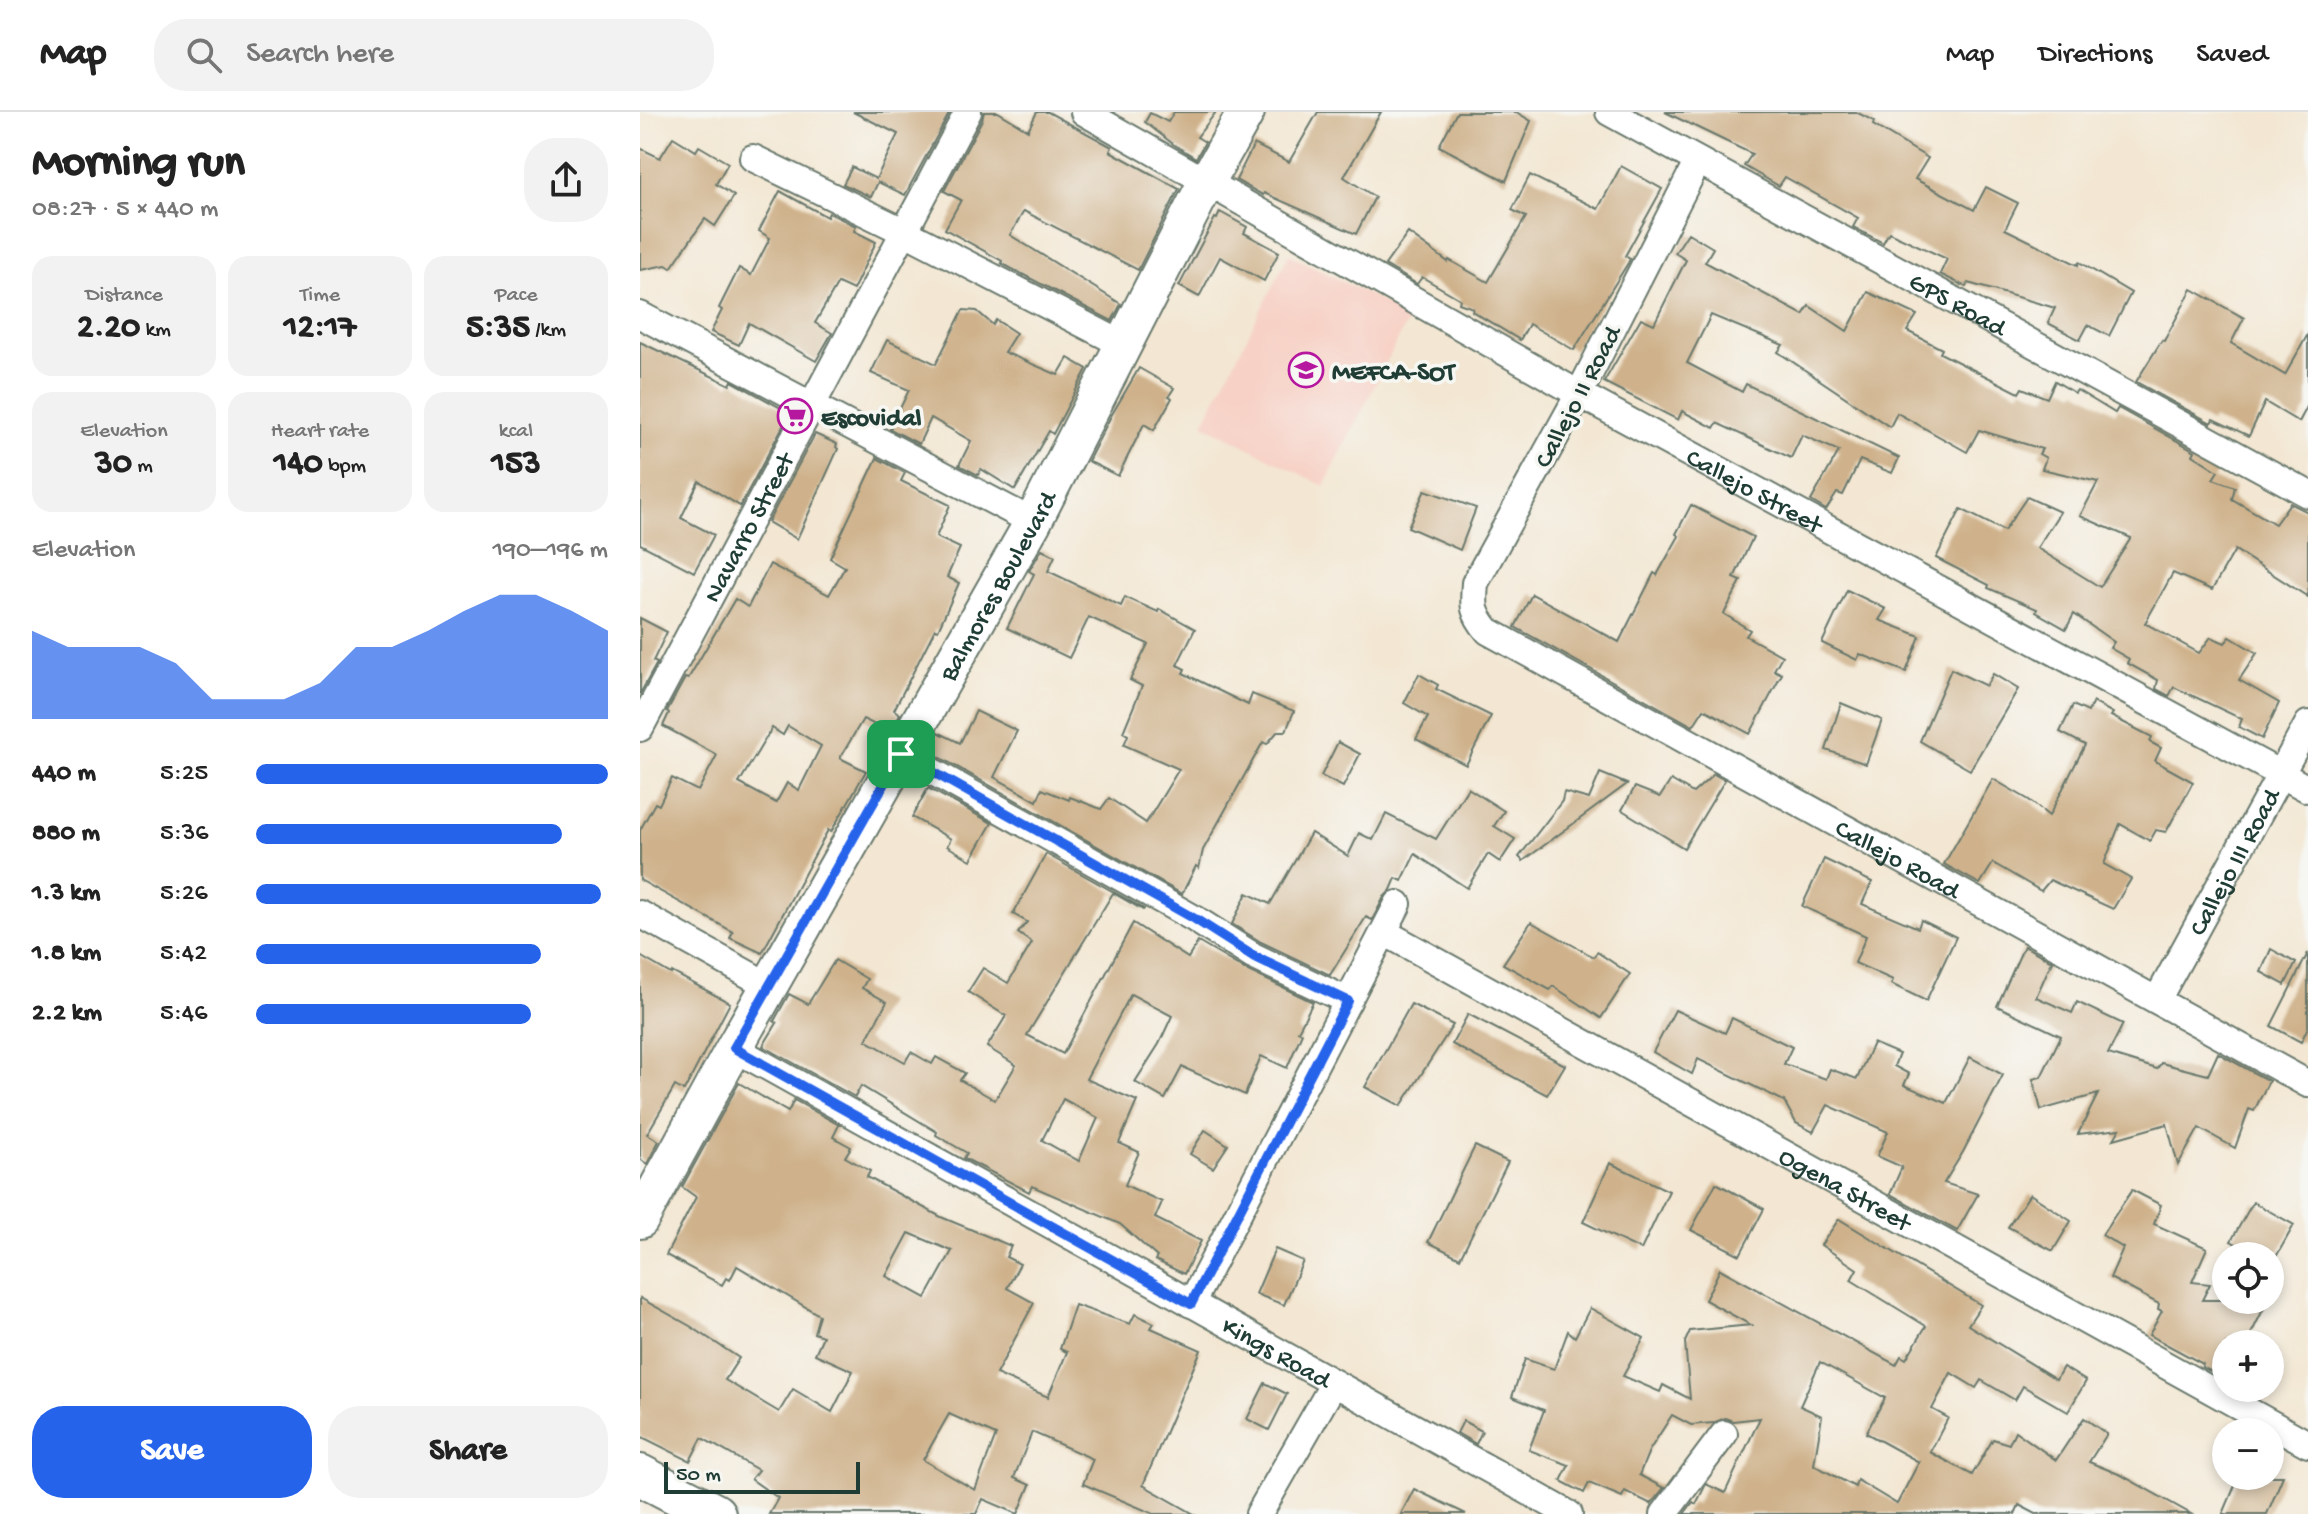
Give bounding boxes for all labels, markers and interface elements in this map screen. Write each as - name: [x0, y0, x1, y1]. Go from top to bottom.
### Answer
- search box: [154, 19, 714, 91]
- text: Map: [40, 33, 106, 77]
- icon: search: [182, 33, 226, 77]
- text: Search here: [246, 38, 394, 73]
- text: Map: [1946, 39, 1994, 72]
- text: Directions: [2038, 39, 2152, 72]
- text: Saved: [2196, 39, 2268, 72]
- button: share: [524, 138, 608, 222]
- text: Morning run: [32, 139, 245, 191]
- text: 08:27 · 5 × 440 m: [32, 195, 218, 226]
- street label: GPS Road: [1902, 268, 2011, 347]
- text: Distance: [85, 283, 163, 309]
- text: Time: [300, 283, 340, 309]
- text: Pace: [494, 283, 538, 309]
- text: 2.20: [77, 309, 140, 349]
- text: 12:17: [284, 309, 356, 349]
- text: 5:35: [466, 309, 530, 349]
- text: km: [140, 318, 171, 344]
- text: /km: [530, 318, 566, 344]
- street label: Callejo II Road: [1530, 320, 1631, 474]
- school or university icon: MEFCA-SOT: [1287, 351, 1325, 389]
- place label: MEFCA-SOT: [1332, 359, 1457, 390]
- supermarket icon: Escovidal: [776, 397, 814, 435]
- place label: Escovidal: [821, 405, 922, 436]
- text: Elevation: [80, 419, 168, 445]
- text: Heart rate: [271, 419, 369, 445]
- text: kcal: [499, 419, 533, 445]
- street label: Callejo Street: [1680, 444, 1828, 544]
- text: 30: [95, 445, 132, 485]
- text: 140: [274, 445, 323, 485]
- text: 153: [491, 445, 541, 485]
- street label: Navarro Street: [699, 447, 805, 609]
- text: m: [132, 454, 153, 480]
- text: bpm: [323, 454, 366, 480]
- street label: Balmores Boulevard: [934, 486, 1067, 689]
- text: Elevation: [32, 536, 135, 567]
- text: 190–196 m: [492, 536, 608, 567]
- pin: [867, 720, 935, 788]
- icon: arrive: [879, 732, 923, 776]
- text: 440 m: [32, 759, 96, 790]
- text: 5:25: [160, 759, 208, 790]
- street label: Callejo III Road: [2184, 783, 2290, 942]
- street label: Callejo Road: [1829, 815, 1965, 909]
- text: 880 m: [32, 819, 100, 850]
- text: 5:36: [160, 819, 209, 850]
- text: 1.3 km: [32, 879, 100, 910]
- text: 5:26: [160, 879, 208, 910]
- text: 1.8 km: [32, 939, 101, 970]
- text: 5:42: [160, 939, 207, 970]
- text: 2.2 km: [32, 999, 102, 1030]
- text: 5:46: [160, 999, 207, 1030]
- street label: Ogena Street: [1772, 1143, 1917, 1242]
- map controls: [2212, 1242, 2284, 1490]
- button: locate: [2212, 1242, 2284, 1314]
- street label: Kings Road: [1215, 1312, 1336, 1399]
- button: +: [2212, 1330, 2284, 1402]
- button: Save: [32, 1406, 312, 1498]
- button: Share: [328, 1406, 608, 1498]
- button: −: [2212, 1418, 2284, 1490]
- scale bar: [664, 1458, 860, 1494]
- text: 50 m: [676, 1463, 721, 1489]

